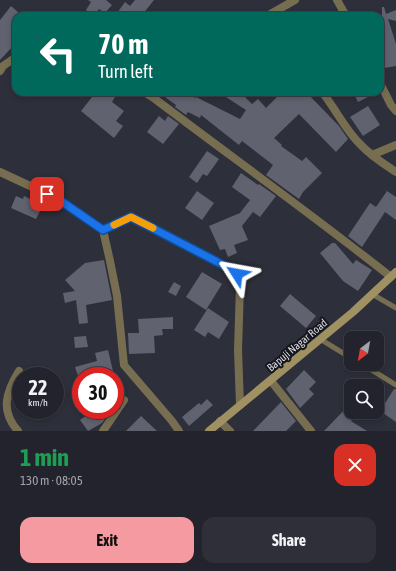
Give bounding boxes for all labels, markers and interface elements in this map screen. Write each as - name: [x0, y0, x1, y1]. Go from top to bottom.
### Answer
- icon: left: [32, 28, 84, 80]
- text: 70 m: [98, 28, 148, 60]
- text: Turn left: [98, 61, 153, 82]
- pin: [30, 177, 64, 211]
- icon: arrive: [36, 183, 58, 205]
- position arrow: [216, 253, 258, 295]
- street label: Bapuji Nagar Road: [265, 316, 329, 374]
- north arrow: [344, 331, 384, 371]
- map controls: [344, 331, 384, 419]
- speed limit sign: 30: [72, 367, 124, 419]
- text: 22: [29, 376, 47, 399]
- button: search: [344, 379, 384, 419]
- text: km/h: [28, 397, 48, 408]
- text: 1 min: [20, 444, 69, 471]
- button: close: [334, 444, 376, 486]
- text: 130 m · 08:05: [20, 473, 83, 488]
- button: Exit: [20, 517, 194, 563]
- button: Share: [202, 517, 376, 563]

